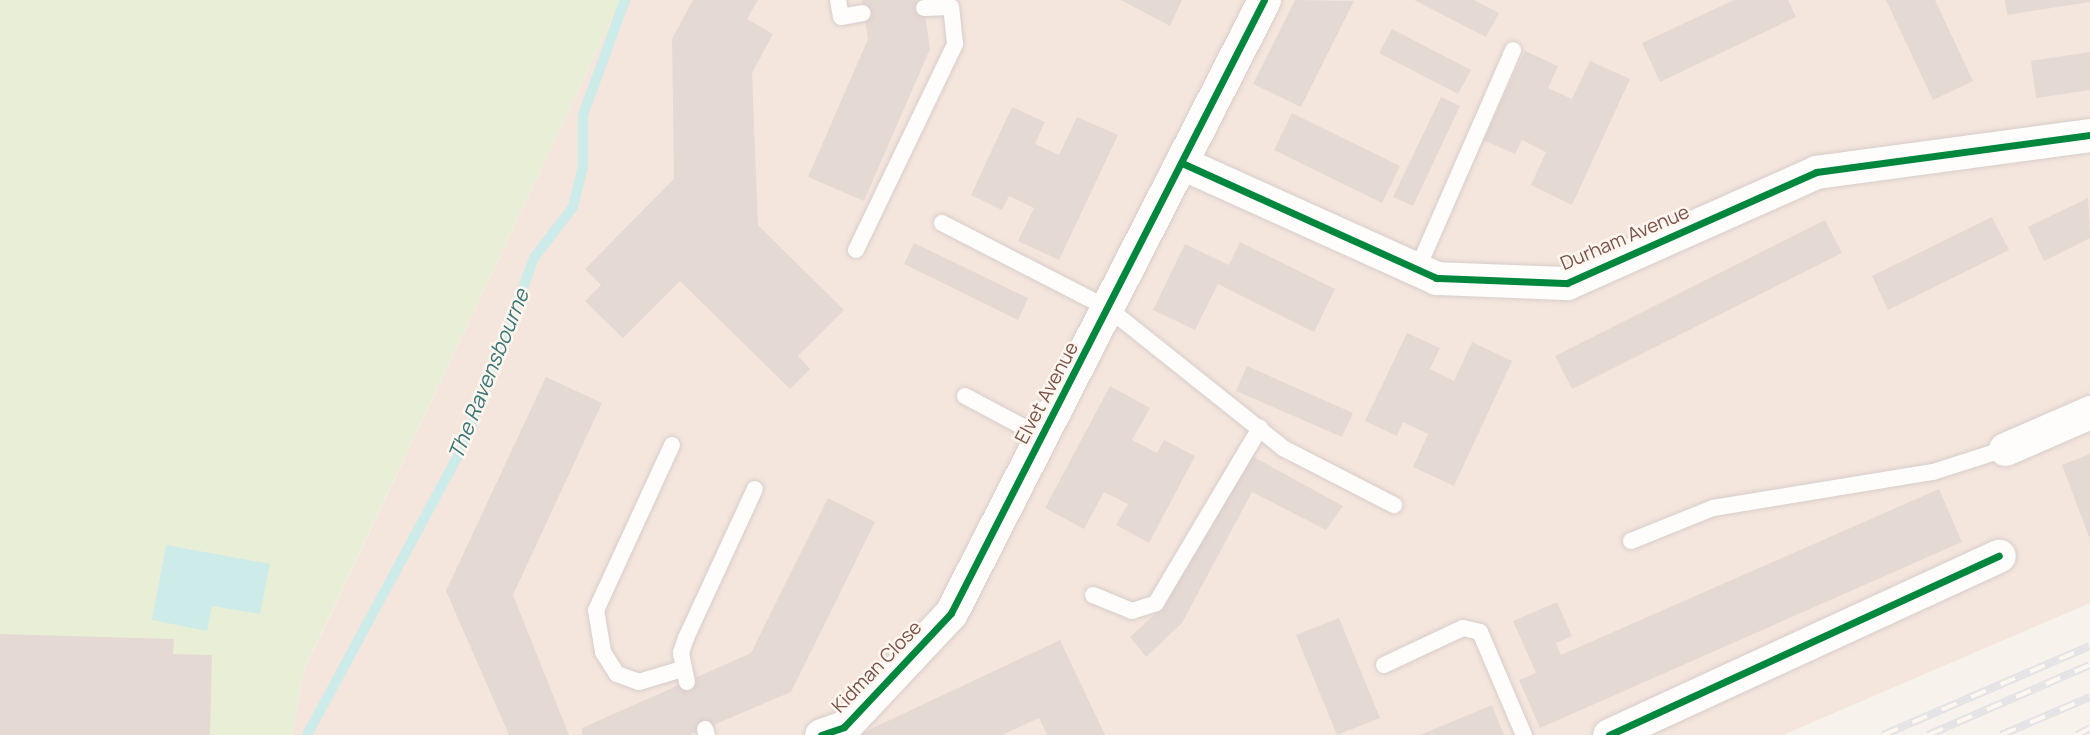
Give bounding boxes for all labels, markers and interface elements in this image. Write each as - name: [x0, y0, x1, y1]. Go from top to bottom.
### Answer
- street label: Durham Avenue: [1557, 201, 1693, 275]
- water label: The Ravensbourne: [442, 285, 534, 463]
- street label: Elvet Avenue: [1011, 338, 1083, 448]
- street label: Kidman Close: [827, 616, 927, 718]

